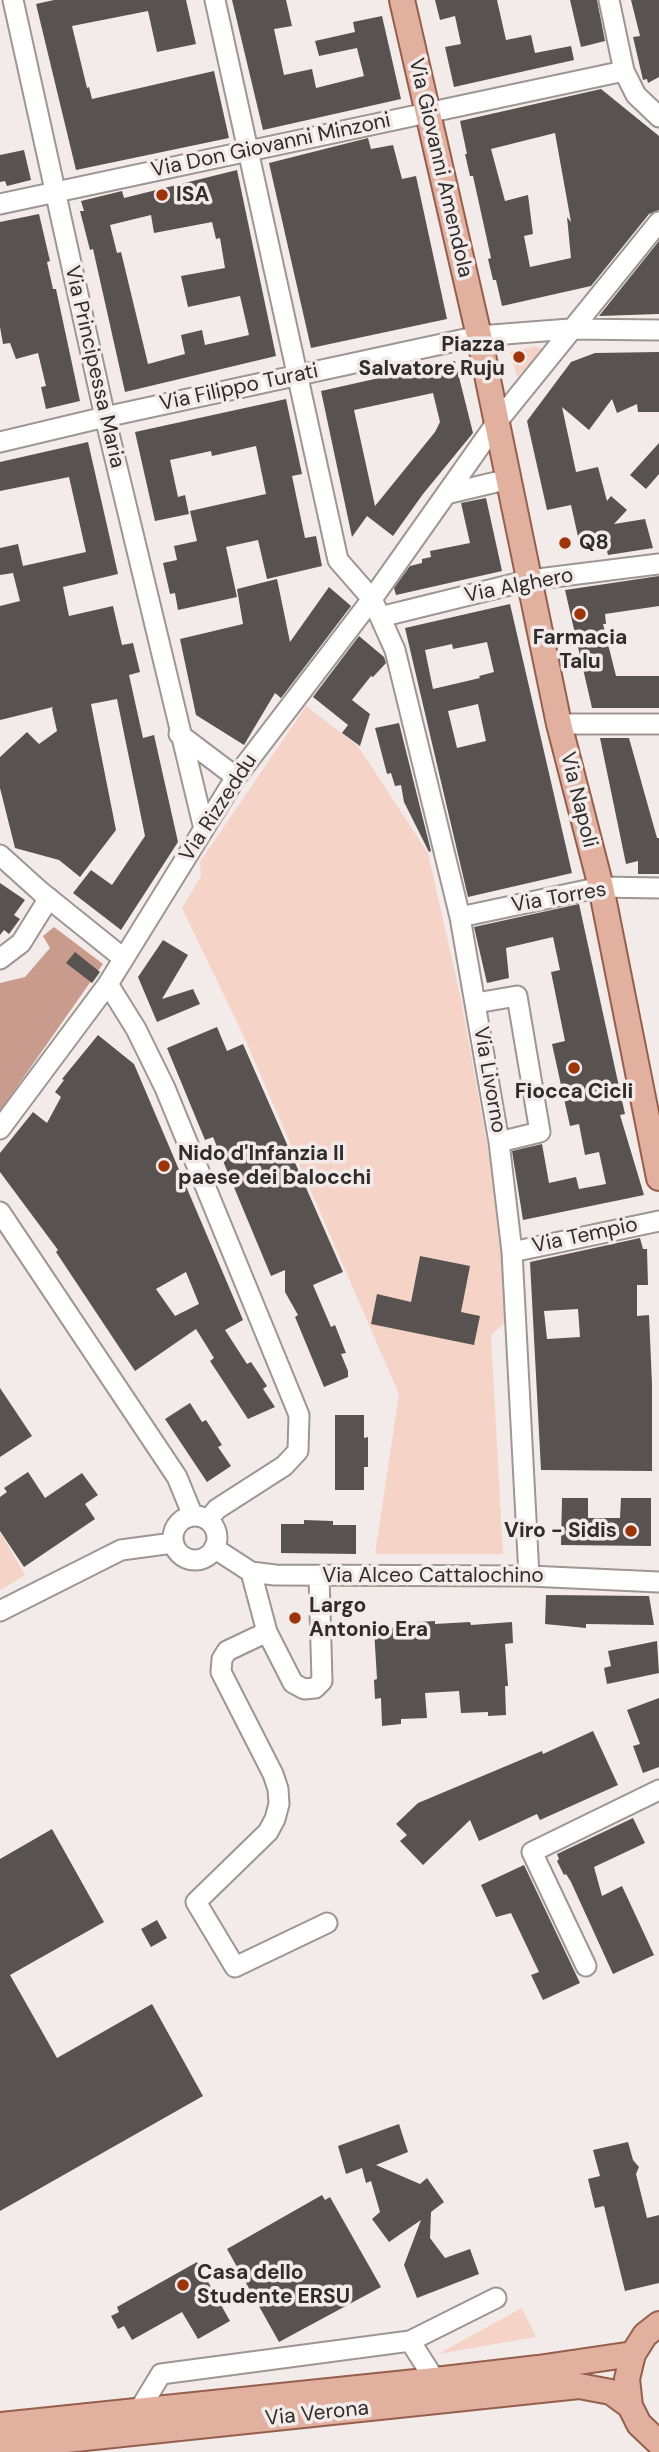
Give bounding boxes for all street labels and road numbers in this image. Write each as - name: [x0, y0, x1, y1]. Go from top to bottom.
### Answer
- street label: Via Giovanni Amendola: [403, 56, 477, 280]
- street label: Via Don Giovanni Minzoni: [149, 108, 393, 184]
- street label: Via Principessa Maria: [58, 263, 130, 471]
- street label: Via Filippo Turati: [157, 359, 321, 417]
- street label: Via Alghero: [462, 563, 576, 609]
- street label: Via Rizzeddu: [175, 749, 263, 867]
- street label: Via Napoli: [554, 750, 602, 850]
- street label: Via Torres: [510, 877, 608, 919]
- street label: Via Livorno: [467, 1025, 511, 1135]
- street label: Via Tempio: [530, 1213, 640, 1259]
- street label: Via Alceo Cattalochino: [322, 1563, 544, 1589]
- street label: Via Verona: [264, 2396, 370, 2432]

